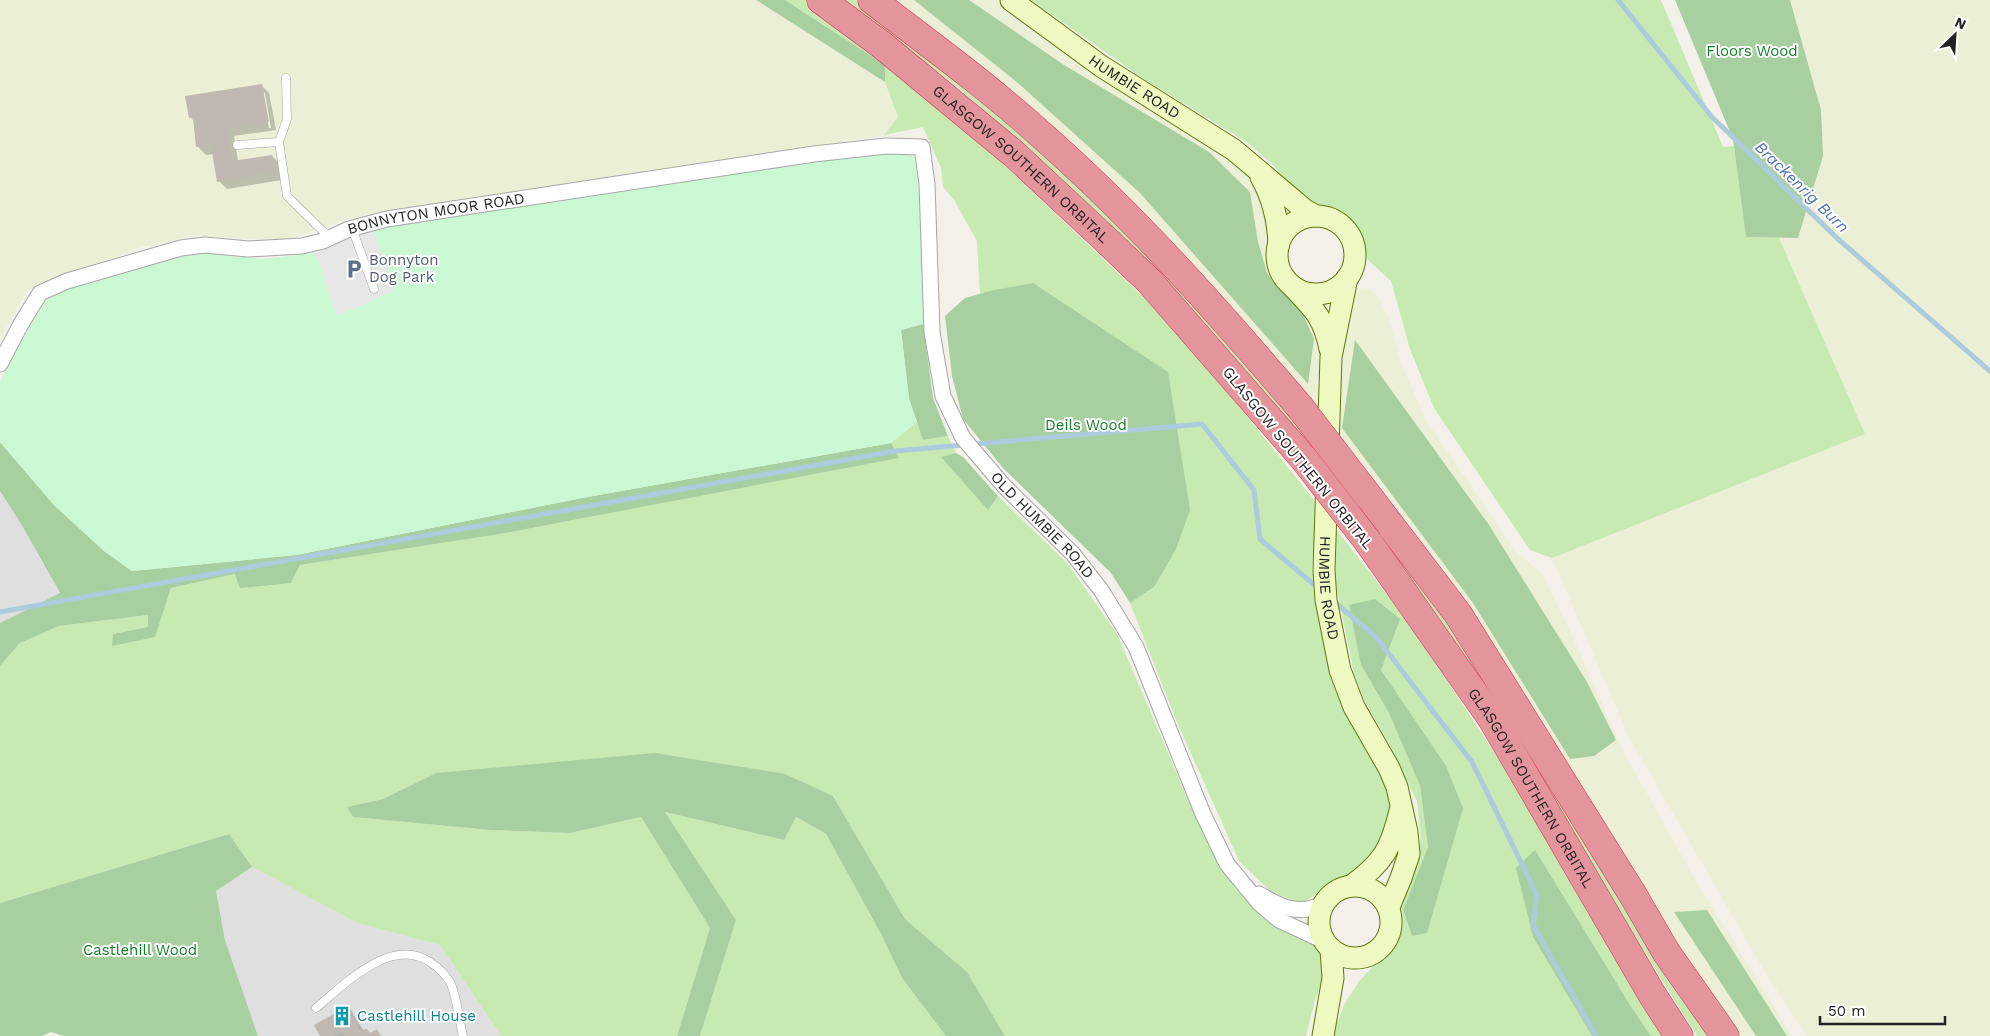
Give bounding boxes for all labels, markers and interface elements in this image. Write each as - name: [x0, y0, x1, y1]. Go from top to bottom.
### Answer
- north arrow: [1930, 10, 1980, 60]
- text: N: [1952, 14, 1969, 33]
- park label: Floors Wood: [1706, 42, 1798, 60]
- street label: HUMBIE ROAD: [1085, 51, 1183, 123]
- street label: GLASGOW SOUTHERN ORBITAL: [929, 82, 1113, 247]
- water label: Brackenrig Burn: [1751, 137, 1853, 237]
- street label: BONNYTON MOOR ROAD: [345, 189, 526, 238]
- place label: Bonnyton Dog Park: [369, 251, 438, 286]
- parking icon: Bonnyton Dog Park: [343, 258, 365, 280]
- street label: GLASGOW SOUTHERN ORBITAL: [1219, 363, 1377, 553]
- park label: Deils Wood: [1045, 416, 1127, 434]
- street label: OLD HUMBIE ROAD: [987, 468, 1098, 582]
- street label: HUMBIE ROAD: [1315, 536, 1343, 642]
- street label: GLASGOW SOUTHERN ORBITAL: [1464, 685, 1597, 891]
- park label: Castlehill Wood: [83, 941, 197, 959]
- scale bar: [1820, 994, 1945, 1026]
- text: 50 m: [1828, 1002, 1865, 1020]
- building icon: Castlehill House: [331, 1005, 353, 1027]
- place label: Castlehill House: [357, 1007, 476, 1025]

